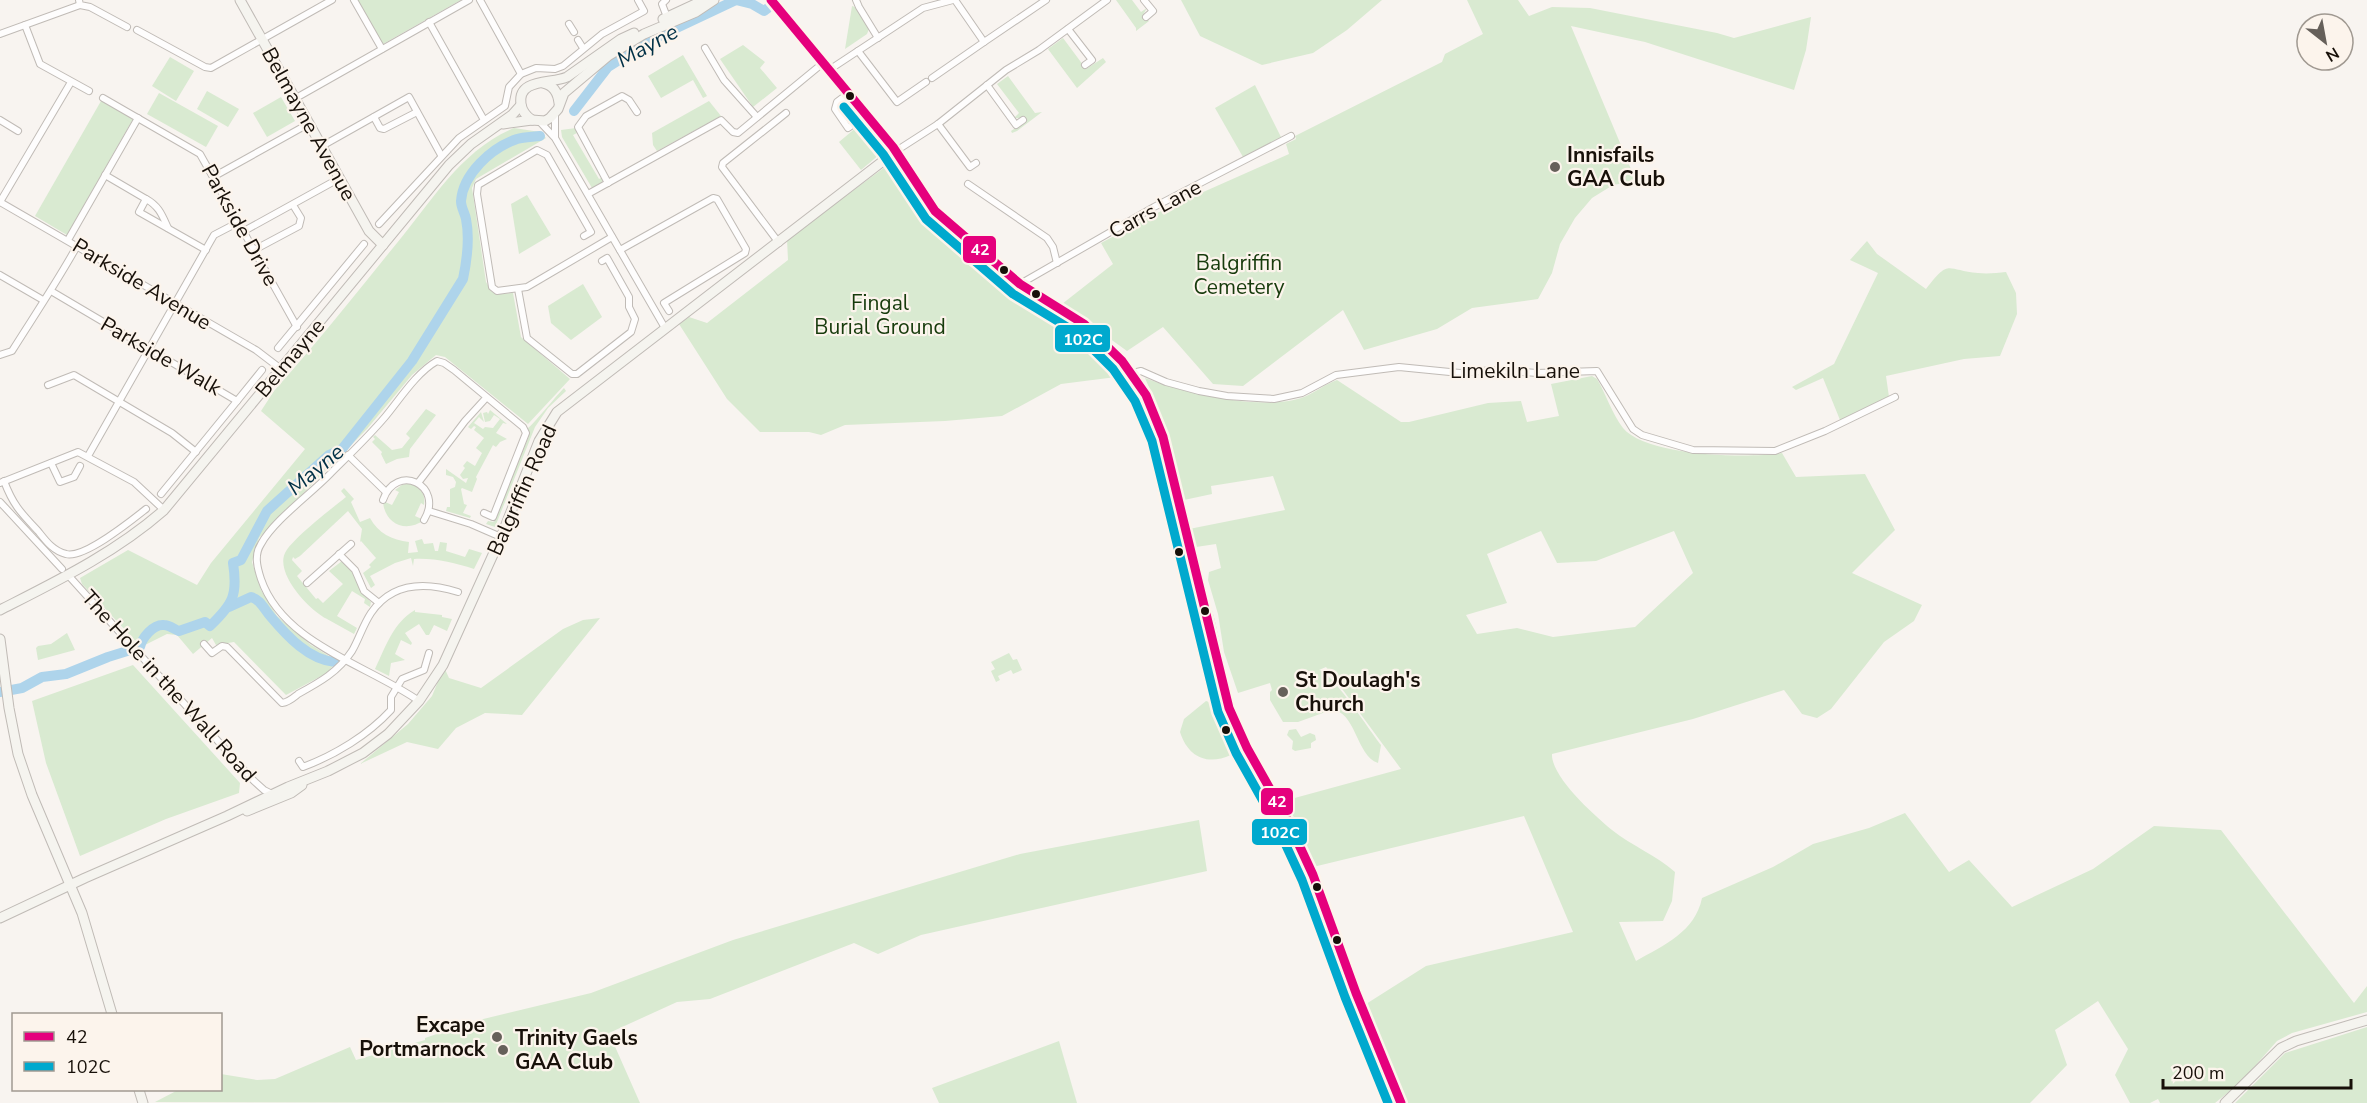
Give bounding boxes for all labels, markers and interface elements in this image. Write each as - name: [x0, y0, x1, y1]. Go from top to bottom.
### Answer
- north arrow: [2295, 12, 2355, 72]
- water label: Mayne: [611, 17, 684, 75]
- text: N: [2321, 41, 2343, 67]
- street label: Belmayne Avenue: [255, 42, 363, 206]
- unlabelled marker: [844, 90, 856, 102]
- place label: Innisfails GAA Club: [1567, 141, 1665, 193]
- street label: Parkside Drive: [195, 159, 285, 291]
- marker: Innisfails GAA Club: [1548, 160, 1562, 174]
- street label: Carrs Lane: [1104, 173, 1206, 245]
- street label: Parkside Avenue: [68, 232, 216, 336]
- line badge: 42: [962, 235, 997, 264]
- text: 42: [970, 239, 990, 261]
- park label: Balgriffin Cemetery: [1193, 249, 1285, 301]
- unlabelled marker: [998, 264, 1010, 276]
- unlabelled marker: [1030, 288, 1042, 300]
- park label: Fingal Burial Ground: [814, 289, 946, 341]
- street label: Parkside Walk: [95, 310, 227, 402]
- street label: Belmayne: [249, 313, 331, 403]
- line badge: 102C: [1054, 324, 1111, 353]
- text: 102C: [1063, 329, 1103, 351]
- street label: Limekiln Lane: [1450, 357, 1580, 385]
- street label: Balgriffin Road: [481, 420, 563, 560]
- water label: Mayne: [281, 437, 351, 502]
- unlabelled marker: [1173, 546, 1185, 558]
- street label: The Hole in the Wall Road: [75, 584, 263, 788]
- unlabelled marker: [1199, 605, 1211, 617]
- place label: St Doulagh's Church: [1295, 666, 1421, 718]
- marker: St Doulagh's Church: [1276, 685, 1290, 699]
- unlabelled marker: [1220, 724, 1232, 736]
- line badge: 42: [1260, 787, 1294, 816]
- text: 42: [1267, 791, 1287, 813]
- line badge: 102C: [1251, 818, 1308, 846]
- text: 102C: [1260, 822, 1300, 844]
- unlabelled marker: [1311, 881, 1323, 893]
- unlabelled marker: [1331, 934, 1343, 946]
- place label: Excape Portmarnock: [359, 1011, 486, 1063]
- legend: [12, 1013, 222, 1091]
- place label: Trinity Gaels GAA Club: [515, 1024, 638, 1076]
- text: 42: [66, 1025, 88, 1049]
- marker: Excape Portmarnock: [490, 1030, 504, 1044]
- marker: Trinity Gaels GAA Club: [496, 1043, 510, 1057]
- scale bar: [2163, 1052, 2350, 1090]
- text: 102C: [66, 1055, 111, 1079]
- text: 200 m: [2172, 1061, 2224, 1085]

